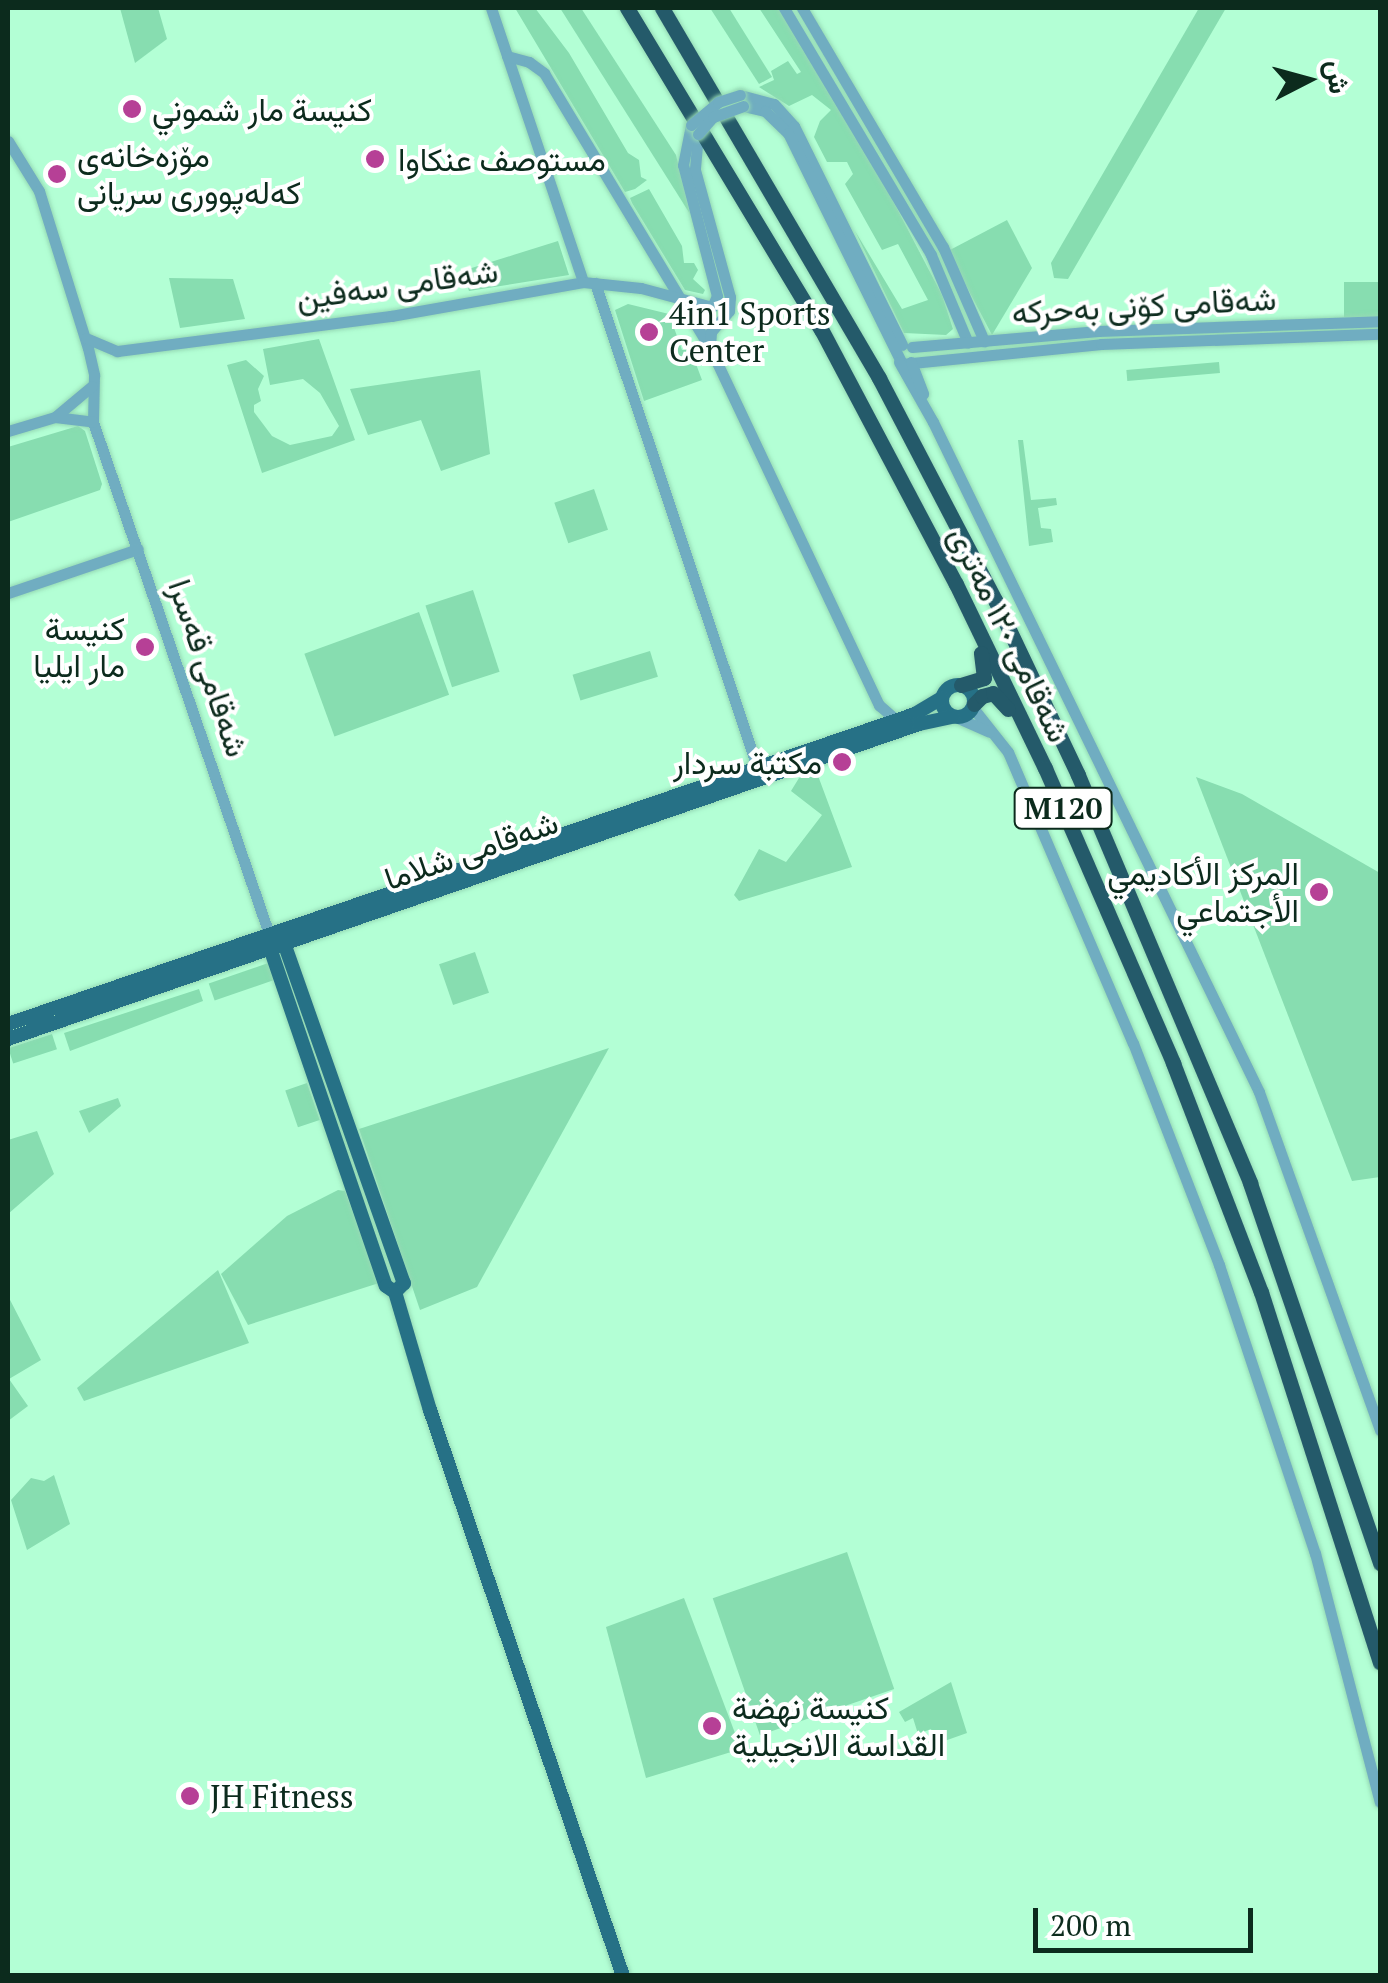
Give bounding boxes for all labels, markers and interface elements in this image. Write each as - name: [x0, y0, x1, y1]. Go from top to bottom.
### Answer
- north arrow: [1258, 30, 1358, 130]
- text: ش: [1318, 58, 1358, 95]
- place label: كنيسة مار شموني: [152, 90, 372, 128]
- marker: كنيسة مار شموني: [121, 98, 143, 120]
- place label: مۆزەخانەی کەلەپووری سریانی: [77, 137, 301, 212]
- place label: مستوصف عنكاوا: [398, 140, 606, 178]
- marker: مستوصف عنكاوا: [362, 146, 388, 172]
- marker: مۆزەخانەی کەلەپووری سریانی: [46, 163, 68, 185]
- street label: شەقامی سەفین: [294, 251, 500, 317]
- street label: شەقامی کۆنی بەحرکە: [1011, 279, 1277, 331]
- place label: 4in1 Sports Center: [669, 295, 831, 370]
- marker: 4in1 Sports Center: [638, 321, 660, 343]
- street label: شەقامی ١٢٠ مەتری: [941, 520, 1079, 748]
- street label: شەقامی قەسرا: [161, 574, 257, 762]
- place label: كنيسة مار ايليا: [33, 610, 125, 685]
- marker: كنيسة مار ايليا: [134, 636, 156, 658]
- place label: مكتبة سردار: [673, 743, 822, 781]
- marker: مكتبة سردار: [831, 751, 853, 773]
- road number: M120: [1013, 783, 1113, 833]
- street label: شەقامی شلاما: [379, 802, 563, 898]
- place label: المركز الأكاديمي الأجتماعي: [1107, 855, 1299, 930]
- marker: المركز الأكاديمي الأجتماعي: [1308, 881, 1330, 903]
- place label: كنيسة نهضة القداسة الانجيلية: [732, 1689, 945, 1764]
- marker: كنيسة نهضة القداسة الانجيلية: [701, 1715, 723, 1737]
- place label: JH Fitness: [210, 1777, 354, 1815]
- marker: JH Fitness: [179, 1785, 201, 1807]
- scale bar: [1038, 1888, 1258, 1950]
- text: 200 m: [1050, 1905, 1131, 1945]

